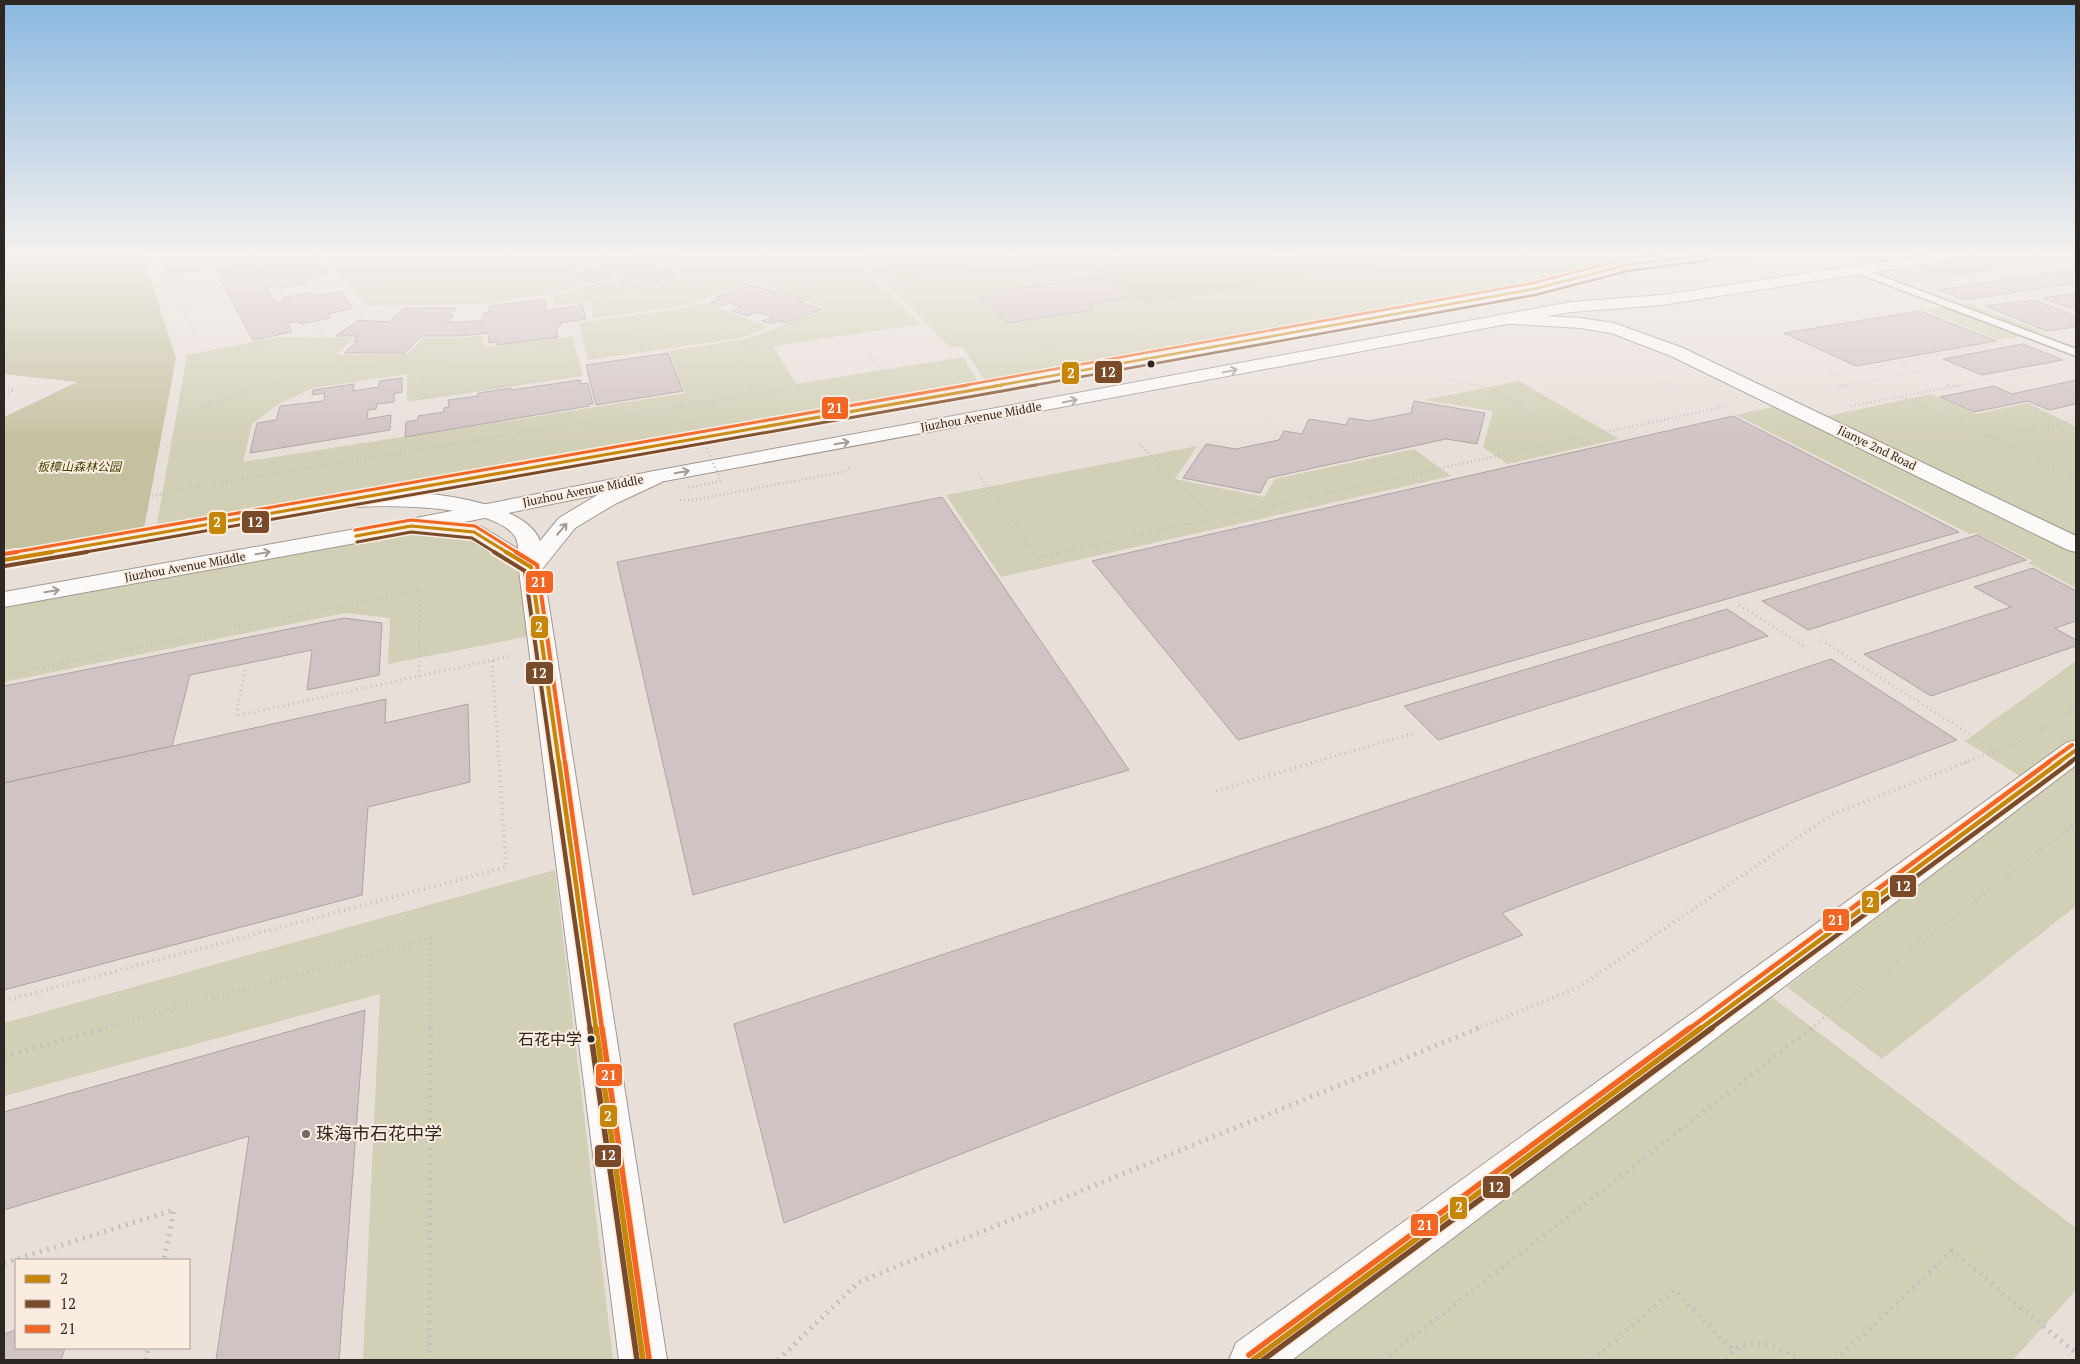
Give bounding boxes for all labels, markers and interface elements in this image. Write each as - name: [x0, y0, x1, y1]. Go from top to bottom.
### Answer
- unlabelled marker: [1146, 359, 1156, 369]
- line badge: 12: [1094, 360, 1123, 384]
- line badge: 2: [1061, 361, 1080, 385]
- text: 12: [1100, 362, 1116, 381]
- text: 2: [1067, 363, 1075, 382]
- one-way arrow: [1222, 366, 1238, 375]
- line badge: 21: [821, 396, 849, 420]
- one-way arrow: [1062, 396, 1078, 405]
- text: 21: [827, 398, 843, 417]
- street label: Jiuzhou Avenue Middle: [919, 398, 1043, 435]
- street label: Jianye 2nd Road: [1835, 422, 1919, 473]
- one-way arrow: [833, 437, 849, 447]
- park label: 板樟山森林公园: [37, 459, 123, 474]
- one-way arrow: [673, 466, 689, 476]
- street label: Jiuzhou Avenue Middle: [521, 471, 645, 510]
- line badge: 12: [241, 510, 270, 534]
- line badge: 2: [208, 511, 227, 535]
- text: 2: [213, 512, 221, 531]
- text: 12: [247, 512, 263, 531]
- one-way arrow: [556, 523, 567, 536]
- one-way arrow: [255, 547, 271, 557]
- street label: Jiuzhou Avenue Middle: [123, 548, 247, 585]
- line badge: 21: [525, 570, 554, 594]
- text: 21: [531, 572, 547, 591]
- one-way arrow: [43, 586, 59, 595]
- line badge: 2: [530, 615, 549, 639]
- text: 2: [535, 617, 543, 636]
- line badge: 12: [525, 661, 554, 685]
- text: 12: [531, 663, 547, 682]
- line badge: 12: [1889, 874, 1917, 898]
- text: 12: [1895, 876, 1911, 895]
- line badge: 2: [1861, 890, 1880, 914]
- text: 2: [1866, 892, 1874, 911]
- line badge: 21: [1822, 908, 1850, 932]
- text: 21: [1828, 910, 1844, 929]
- place label: 石花中学: [518, 1028, 582, 1050]
- marker: 石花中学: [586, 1034, 596, 1044]
- line badge: 21: [595, 1063, 623, 1087]
- text: 21: [601, 1065, 617, 1084]
- line badge: 2: [599, 1104, 618, 1128]
- text: 2: [604, 1106, 612, 1125]
- place label: 珠海市石花中学: [316, 1121, 442, 1145]
- marker: 珠海市石花中学: [300, 1128, 312, 1140]
- line badge: 12: [594, 1144, 622, 1168]
- text: 12: [600, 1145, 616, 1164]
- line badge: 12: [1482, 1175, 1511, 1199]
- text: 12: [1488, 1177, 1504, 1196]
- line badge: 2: [1449, 1196, 1468, 1220]
- text: 2: [1455, 1197, 1463, 1216]
- line badge: 21: [1410, 1213, 1439, 1237]
- text: 21: [1417, 1215, 1433, 1234]
- legend: [15, 1259, 190, 1349]
- text: 2: [60, 1268, 68, 1288]
- text: 12: [60, 1293, 76, 1313]
- text: 21: [60, 1318, 76, 1338]

